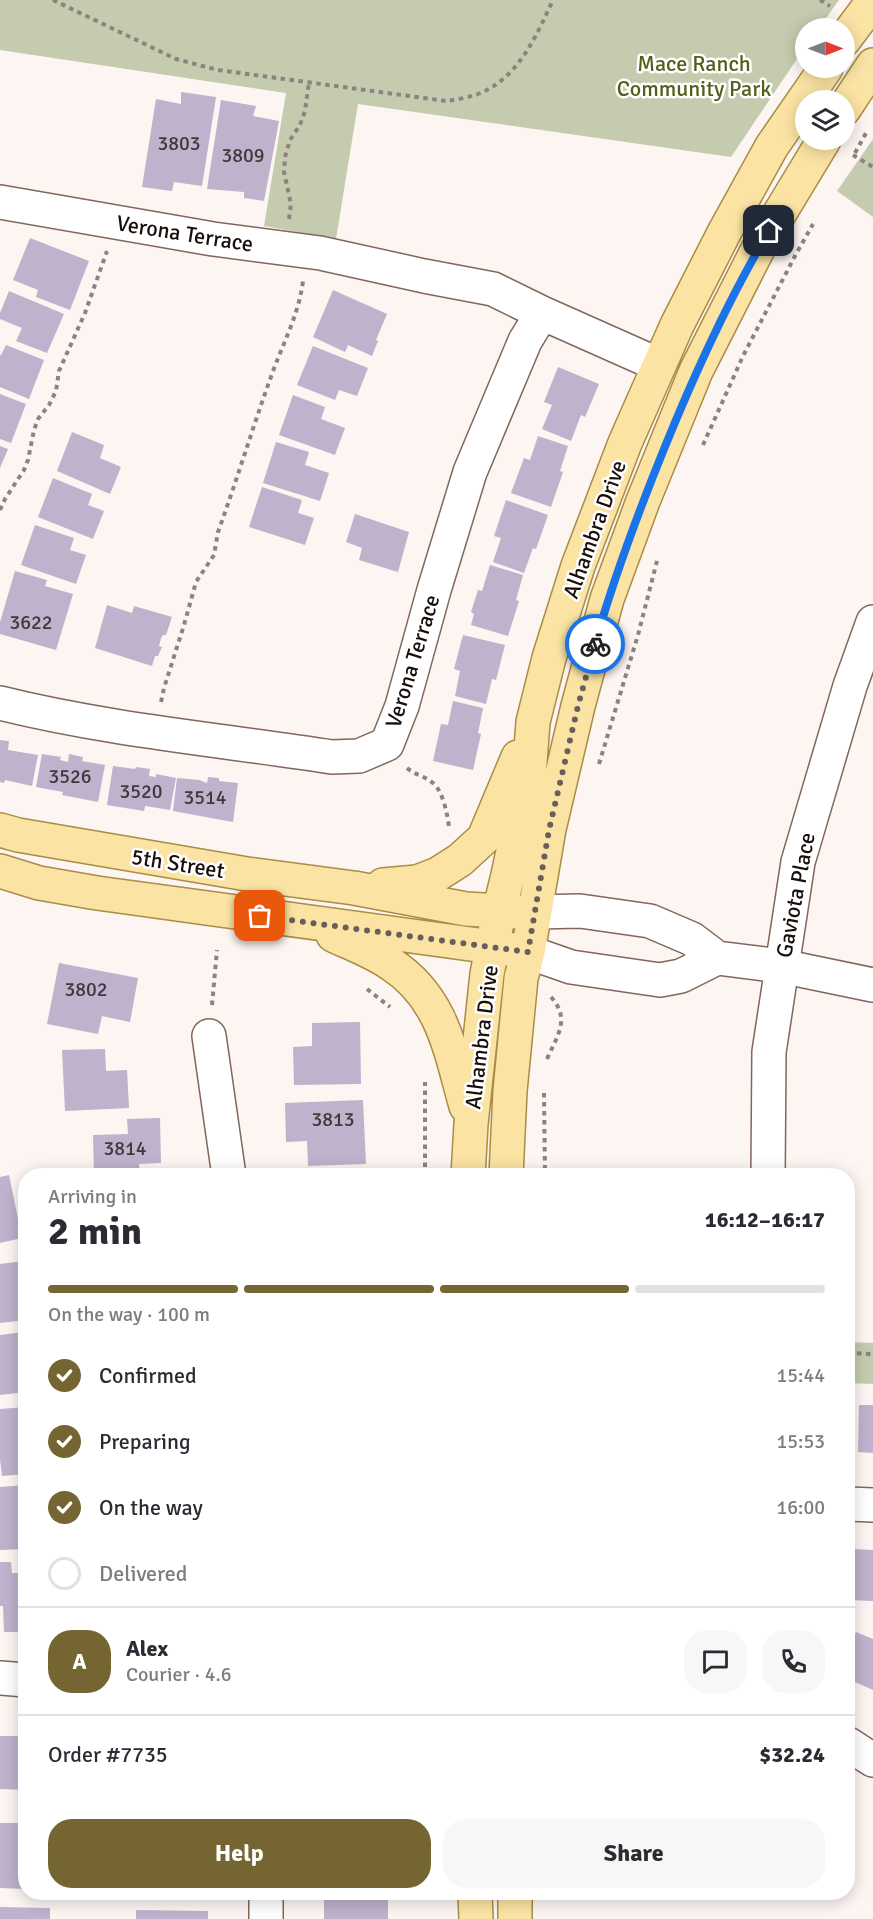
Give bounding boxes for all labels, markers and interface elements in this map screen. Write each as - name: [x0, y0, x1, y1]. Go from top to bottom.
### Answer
- north arrow: [795, 18, 855, 78]
- map controls: [795, 18, 855, 150]
- park label: Mace Ranch Community Park: [617, 50, 771, 102]
- button: layers: [795, 90, 855, 150]
- house number: 3803: [157, 131, 201, 156]
- house number: 3809: [221, 143, 265, 168]
- pin: [743, 205, 794, 256]
- street label: Verona Terrace: [115, 209, 255, 258]
- icon: home: [752, 214, 785, 247]
- street label: Alhambra Drive: [557, 456, 632, 602]
- street label: Verona Terrace: [379, 591, 446, 731]
- house number: 3622: [9, 610, 53, 635]
- courier: [565, 614, 625, 674]
- icon: bike: [579, 628, 612, 661]
- house number: 3526: [48, 764, 92, 789]
- house number: 3520: [119, 779, 163, 804]
- house number: 3514: [183, 785, 227, 810]
- street label: Gaviota Place: [770, 830, 821, 960]
- street label: 5th Street: [130, 843, 227, 884]
- pin: [234, 890, 285, 941]
- icon: bag: [243, 899, 276, 932]
- street label: Alhambra Drive: [459, 963, 504, 1111]
- house number: 3802: [64, 977, 108, 1002]
- house number: 3813: [311, 1107, 355, 1132]
- house number: 3814: [103, 1136, 147, 1161]
- text: Arriving in: [48, 1184, 137, 1209]
- text: 16:12–16:17: [705, 1206, 825, 1233]
- text: 2 min: [48, 1207, 142, 1255]
- text: On the way · 100 m: [48, 1302, 210, 1327]
- icon: check: [48, 1359, 81, 1392]
- text: Confirmed: [99, 1362, 197, 1389]
- text: 15:44: [776, 1363, 825, 1388]
- icon: check: [48, 1425, 81, 1458]
- text: Preparing: [99, 1428, 191, 1455]
- text: 15:53: [776, 1429, 825, 1454]
- icon: check: [48, 1491, 81, 1524]
- text: On the way: [99, 1494, 203, 1521]
- text: 16:00: [776, 1495, 825, 1520]
- text: Delivered: [99, 1560, 187, 1587]
- button: chat: [684, 1630, 747, 1693]
- button: phone: [762, 1630, 825, 1693]
- text: Alex: [126, 1635, 168, 1662]
- text: A: [72, 1648, 87, 1675]
- text: Courier · 4.6: [126, 1662, 232, 1687]
- text: Order #7735: [48, 1741, 168, 1768]
- text: $32.24: [759, 1741, 825, 1768]
- button: Help: [48, 1819, 431, 1888]
- button: Share: [443, 1819, 825, 1888]

